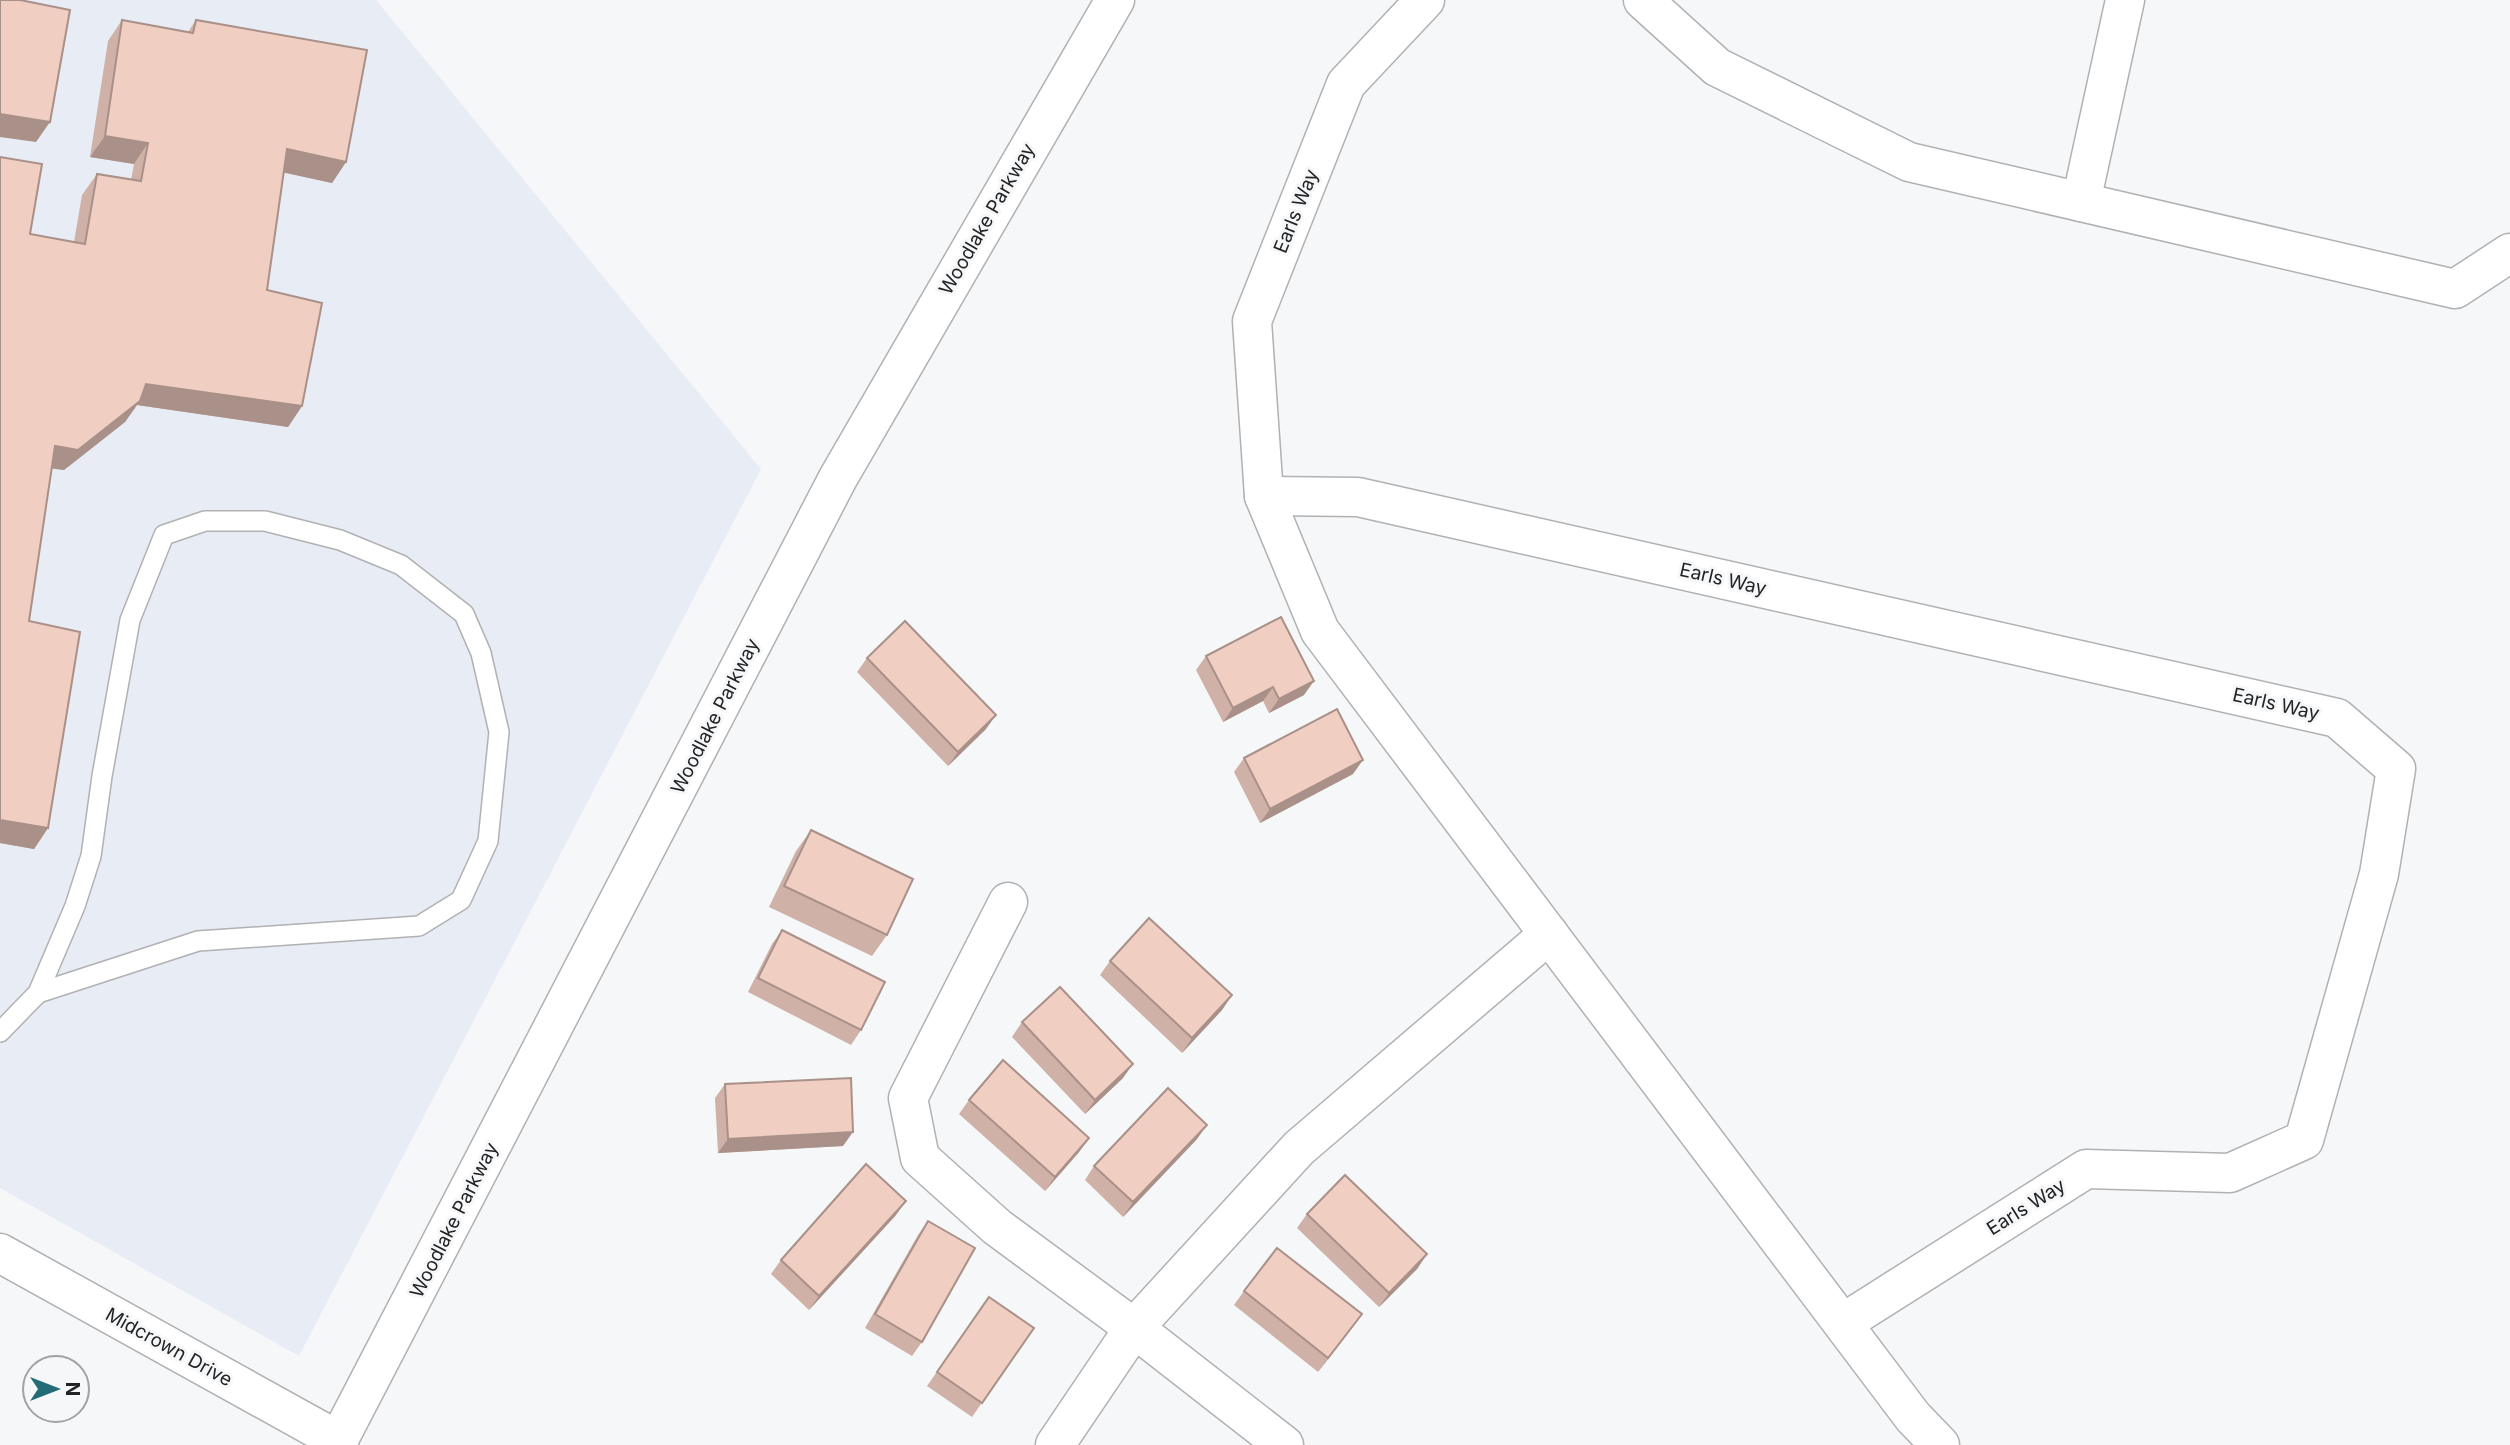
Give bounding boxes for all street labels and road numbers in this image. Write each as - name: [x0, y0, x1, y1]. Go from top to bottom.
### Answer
- street label: Woodlake Parkway: [934, 139, 1040, 299]
- street label: Earls Way: [1269, 165, 1323, 256]
- street label: Earls Way: [1677, 558, 1769, 600]
- street label: Woodlake Parkway: [666, 634, 764, 797]
- street label: Earls Way: [2230, 683, 2322, 725]
- street label: Woodlake Parkway: [405, 1138, 503, 1301]
- street label: Earls Way: [1982, 1174, 2070, 1240]
- street label: Midcrown Drive: [102, 1303, 236, 1391]

